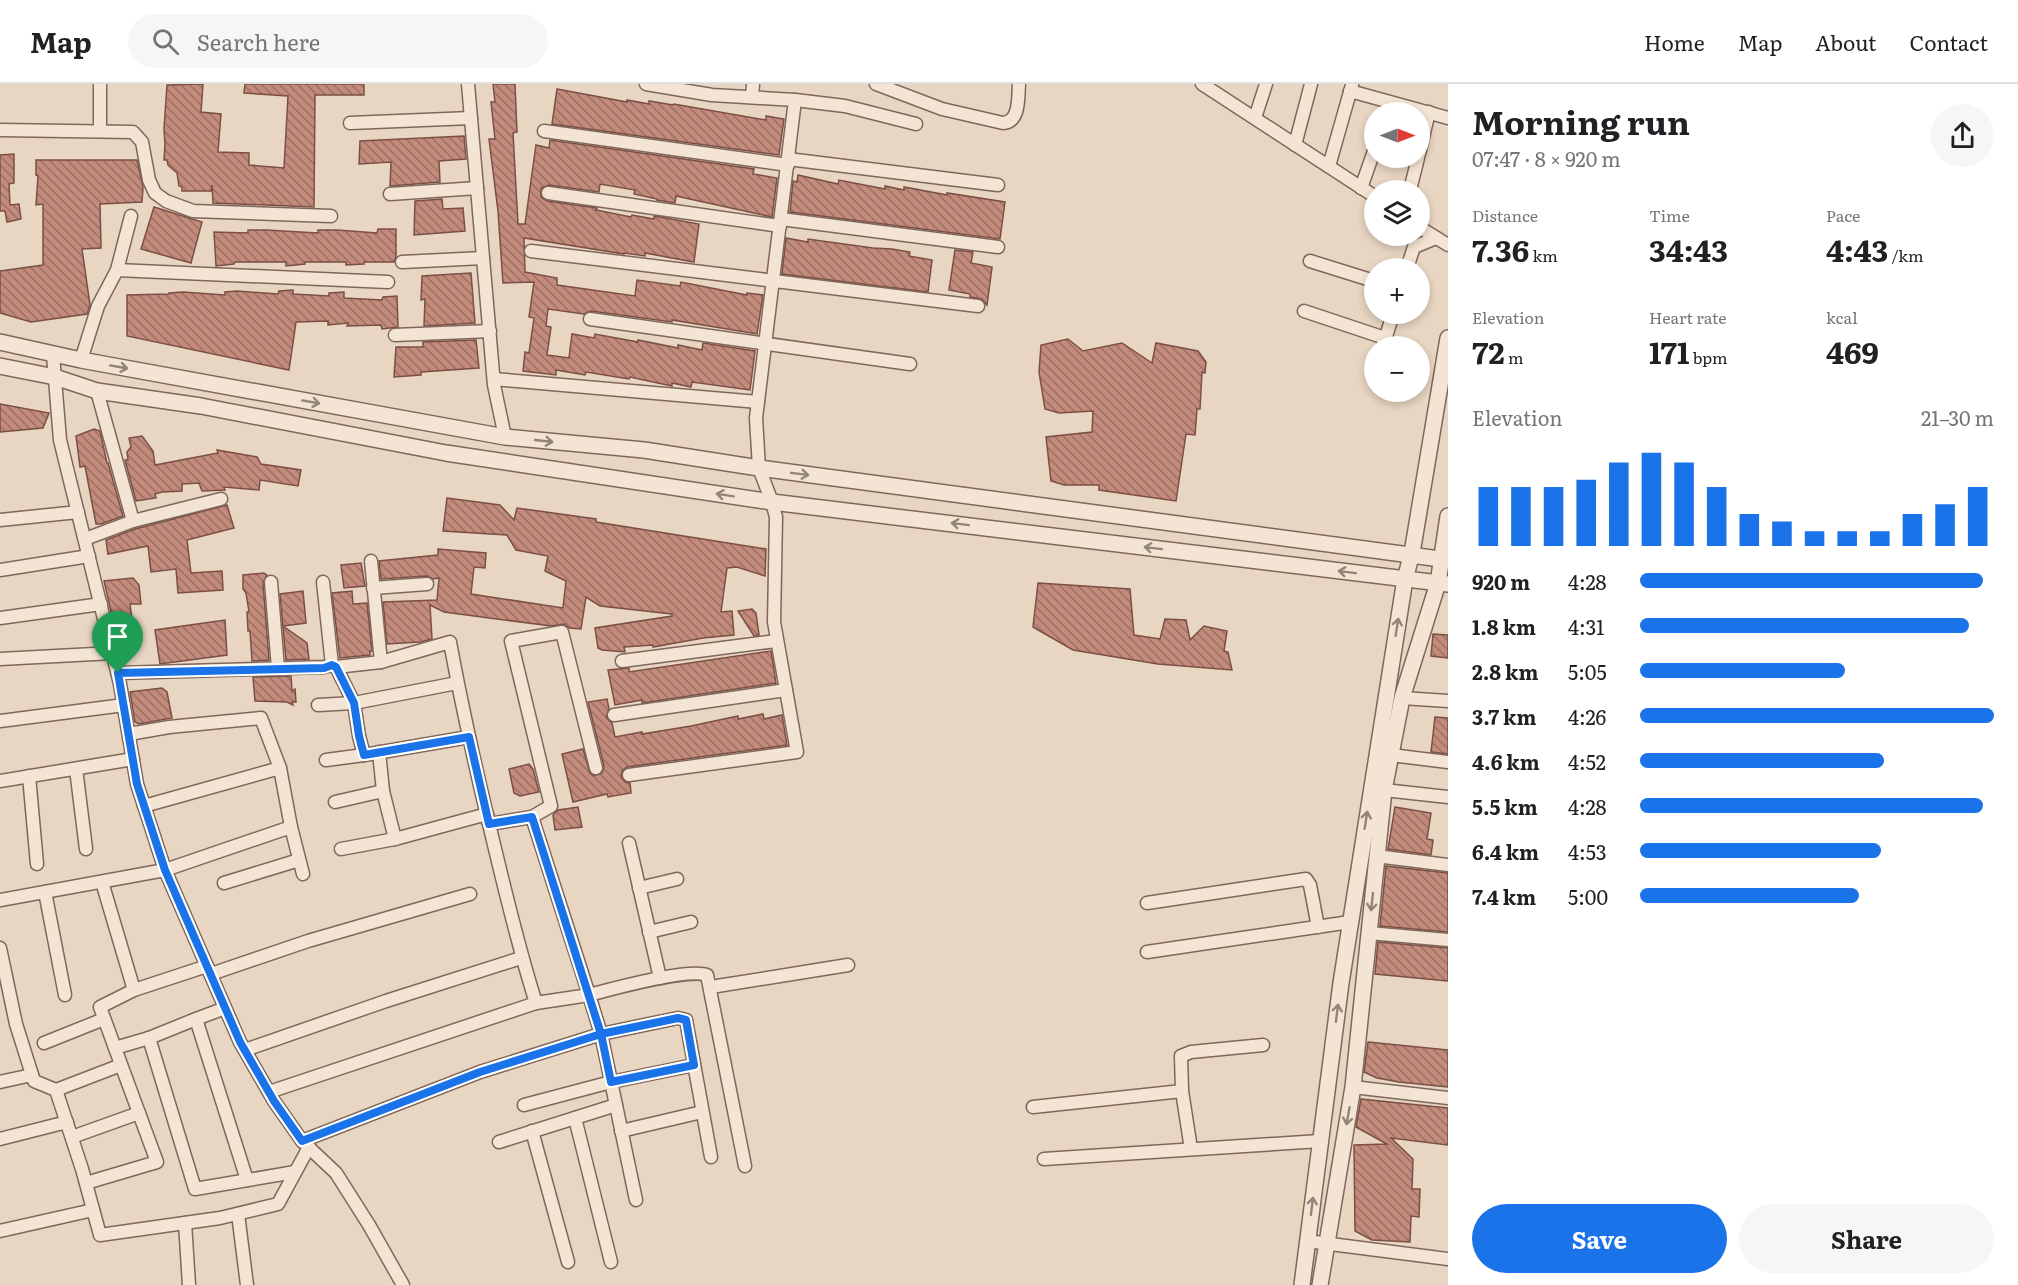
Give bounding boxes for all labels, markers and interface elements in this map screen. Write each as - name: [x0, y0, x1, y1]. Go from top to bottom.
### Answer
- search box: [128, 14, 548, 68]
- text: Map: [30, 20, 92, 62]
- icon: search: [149, 25, 182, 58]
- text: Search here: [197, 25, 320, 58]
- text: Home: [1644, 26, 1705, 57]
- text: Map: [1738, 26, 1782, 57]
- text: About: [1815, 26, 1877, 57]
- text: Contact: [1910, 26, 1988, 57]
- text: Morning run: [1472, 96, 1690, 145]
- north arrow: [1364, 102, 1430, 168]
- map controls: [1364, 102, 1430, 402]
- button: share: [1931, 104, 1994, 167]
- text: 07:47 · 8 × 920 m: [1472, 143, 1621, 173]
- button: layers: [1364, 180, 1430, 246]
- text: Distance: [1472, 203, 1538, 227]
- text: Time: [1649, 203, 1690, 227]
- text: Pace: [1826, 203, 1860, 227]
- text: 7.36: [1472, 227, 1529, 271]
- text: 34:43: [1649, 227, 1728, 271]
- text: 4:43: [1826, 227, 1888, 271]
- text: km: [1529, 243, 1558, 267]
- text: /km: [1888, 243, 1924, 267]
- button: +: [1364, 258, 1430, 324]
- text: Elevation: [1472, 305, 1544, 329]
- text: Heart rate: [1649, 305, 1727, 329]
- text: kcal: [1826, 305, 1858, 329]
- text: 72: [1472, 329, 1505, 373]
- text: 171: [1649, 329, 1690, 373]
- text: 469: [1826, 329, 1879, 373]
- button: −: [1364, 336, 1430, 402]
- text: m: [1505, 345, 1523, 369]
- text: bpm: [1690, 345, 1728, 369]
- one-way arrow: [109, 362, 128, 373]
- one-way arrow: [300, 396, 320, 407]
- text: Elevation: [1472, 402, 1562, 432]
- text: 21–30 m: [1921, 402, 1994, 432]
- one-way arrow: [534, 436, 554, 447]
- one-way arrow: [790, 468, 810, 479]
- one-way arrow: [715, 489, 735, 500]
- one-way arrow: [950, 519, 970, 530]
- one-way arrow: [1144, 542, 1164, 553]
- text: 920 m: [1472, 566, 1530, 596]
- text: 4:28: [1568, 566, 1607, 596]
- one-way arrow: [1337, 567, 1357, 578]
- pin: [92, 611, 143, 673]
- text: 1.8 km: [1472, 611, 1536, 641]
- text: 4:31: [1568, 611, 1604, 641]
- one-way arrow: [1392, 618, 1403, 638]
- icon: arrive: [101, 620, 134, 653]
- text: 2.8 km: [1472, 656, 1538, 686]
- text: 5:05: [1568, 656, 1607, 686]
- text: 3.7 km: [1472, 701, 1536, 731]
- text: 4:26: [1568, 701, 1606, 731]
- text: 4.6 km: [1472, 746, 1540, 776]
- text: 4:52: [1568, 746, 1606, 776]
- text: 5.5 km: [1472, 791, 1538, 821]
- text: 4:28: [1568, 791, 1607, 821]
- one-way arrow: [1361, 811, 1372, 830]
- text: 6.4 km: [1472, 836, 1539, 866]
- text: 4:53: [1568, 836, 1607, 866]
- text: 7.4 km: [1472, 881, 1536, 911]
- text: 5:00: [1568, 881, 1608, 911]
- one-way arrow: [1366, 891, 1377, 911]
- one-way arrow: [1332, 1003, 1343, 1023]
- one-way arrow: [1342, 1106, 1353, 1126]
- one-way arrow: [1307, 1197, 1318, 1217]
- button: Save: [1472, 1204, 1727, 1273]
- button: Share: [1739, 1204, 1994, 1273]

